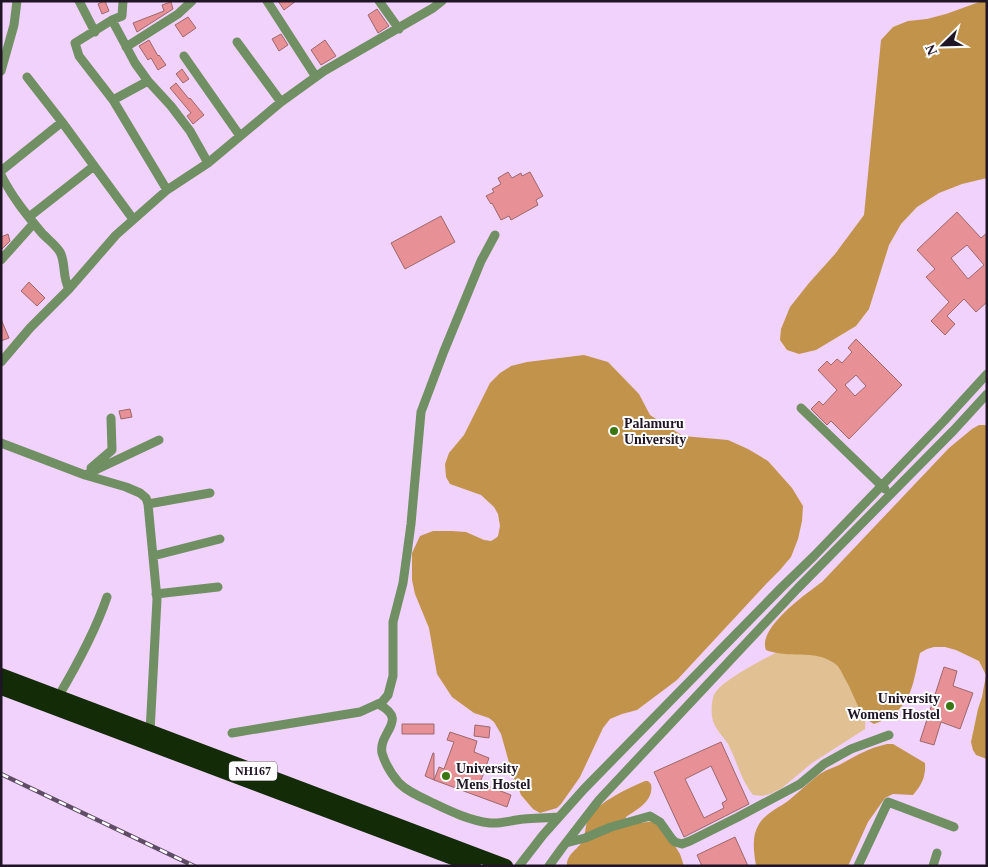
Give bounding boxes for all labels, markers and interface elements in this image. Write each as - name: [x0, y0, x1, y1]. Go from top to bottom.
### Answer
- north arrow: [918, 20, 968, 70]
- text: N: [923, 42, 940, 57]
- place label: Palamuru University: [624, 416, 686, 447]
- marker: Palamuru University: [608, 425, 620, 437]
- place label: University Womens Hostel: [847, 691, 940, 722]
- marker: University Womens Hostel: [944, 700, 956, 712]
- road number: NH167: [229, 761, 277, 780]
- place label: University Mens Hostel: [456, 761, 530, 792]
- marker: University Mens Hostel: [440, 770, 452, 782]

